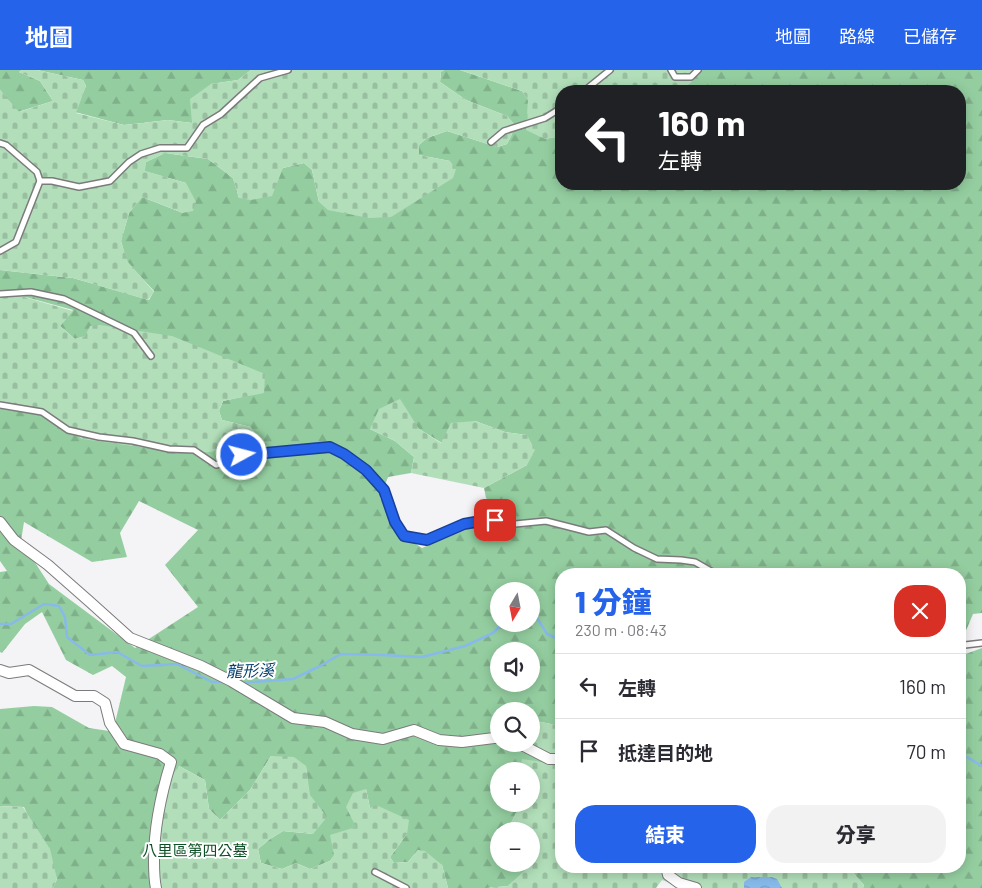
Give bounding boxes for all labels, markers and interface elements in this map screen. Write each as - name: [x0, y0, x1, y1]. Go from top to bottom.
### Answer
- text: 地圖: [25, 22, 73, 51]
- text: 地圖: [775, 25, 811, 47]
- text: 路線: [839, 25, 875, 47]
- text: 已儲存: [903, 25, 957, 47]
- text: 160 m: [658, 101, 745, 143]
- icon: left: [575, 105, 640, 170]
- text: 左轉: [658, 147, 702, 173]
- position arrow: [215, 428, 267, 480]
- pin: [474, 499, 516, 541]
- icon: arrive: [481, 506, 509, 534]
- north arrow: [490, 582, 540, 632]
- map controls: [490, 582, 540, 872]
- text: 1 分鐘: [575, 583, 652, 619]
- button: close: [894, 585, 946, 637]
- text: 230 m · 08:43: [575, 620, 667, 639]
- button: sound: [490, 642, 540, 692]
- water label: 龍形溪: [226, 660, 276, 680]
- icon: left: [575, 672, 603, 700]
- text: 160 m: [899, 675, 946, 698]
- text: 左轉: [618, 676, 656, 699]
- button: search: [490, 702, 540, 752]
- icon: arrive: [575, 737, 603, 765]
- text: 70 m: [907, 740, 946, 763]
- text: 抵達目的地: [618, 741, 713, 764]
- button: +: [490, 762, 540, 812]
- button: 結束: [575, 805, 756, 863]
- button: 分享: [766, 805, 946, 863]
- button: −: [490, 822, 540, 872]
- park label: 八里區第四公墓: [142, 841, 248, 859]

